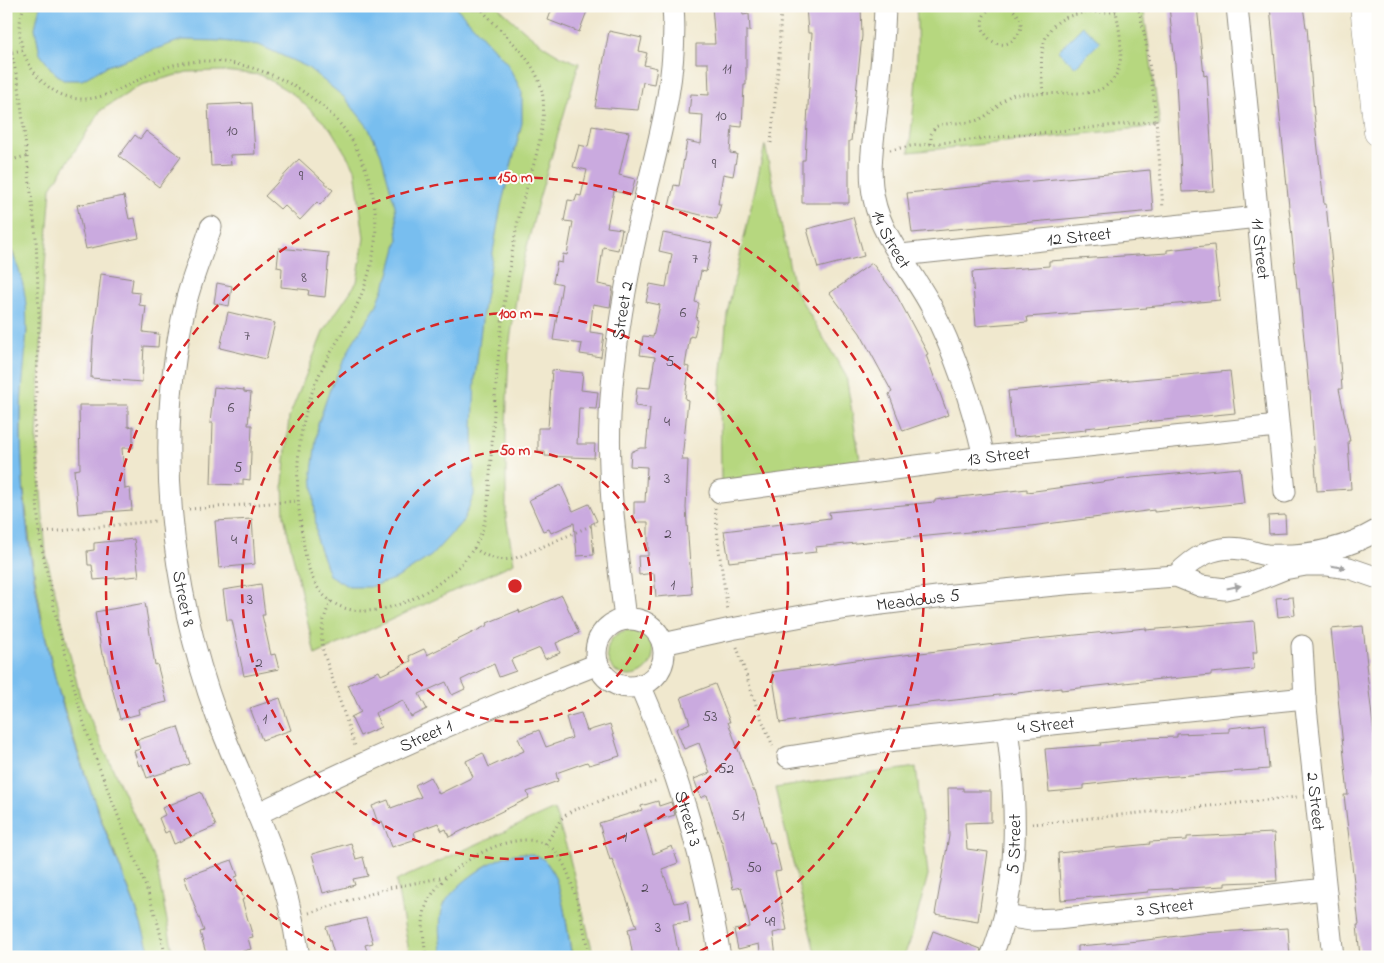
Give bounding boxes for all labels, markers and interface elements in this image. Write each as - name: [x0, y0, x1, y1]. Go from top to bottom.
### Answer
- house number: 11: [722, 58, 732, 80]
- house number: 10: [715, 105, 727, 127]
- house number: 10: [226, 120, 238, 142]
- house number: 9: [712, 153, 717, 175]
- house number: 9: [299, 165, 304, 187]
- text: 150 m: [497, 167, 533, 189]
- street label: 14 Street: [863, 208, 916, 275]
- street label: 11 Street: [1243, 217, 1275, 281]
- street label: 12 Street: [1046, 222, 1113, 254]
- house number: 7: [692, 248, 698, 270]
- house number: 8: [301, 267, 307, 289]
- street label: Street 2: [606, 279, 642, 342]
- house number: 6: [680, 302, 687, 324]
- text: 100 m: [498, 303, 532, 325]
- house number: 7: [244, 325, 250, 347]
- house number: 5: [666, 351, 675, 373]
- house number: 6: [228, 397, 235, 419]
- house number: 4: [664, 411, 670, 433]
- text: 50 m: [500, 440, 531, 462]
- street label: 13 Street: [966, 441, 1032, 474]
- house number: 5: [234, 457, 243, 479]
- house number: 3: [664, 468, 670, 490]
- house number: 2: [664, 523, 672, 545]
- house number: 4: [231, 529, 237, 551]
- one-way arrow: [1331, 563, 1347, 571]
- street label: Street 8: [164, 569, 201, 630]
- house number: 1: [671, 574, 676, 596]
- centre of rings: [506, 577, 524, 595]
- street label: Meadows 5: [875, 583, 961, 619]
- one-way arrow: [1226, 583, 1242, 591]
- house number: 3: [247, 589, 253, 611]
- house number: 2: [255, 652, 263, 674]
- house number: 53: [703, 706, 717, 728]
- house number: 1: [263, 708, 268, 730]
- street label: 4 Street: [1016, 711, 1076, 743]
- street label: Street 1: [396, 714, 457, 760]
- house number: 52: [718, 758, 735, 780]
- street label: 2 Street: [1298, 771, 1330, 832]
- street label: Street 3: [666, 788, 707, 850]
- house number: 51: [731, 805, 745, 827]
- street label: 5 Street: [1001, 814, 1029, 875]
- house number: 1: [623, 826, 628, 848]
- house number: 50: [746, 857, 762, 879]
- house number: 2: [641, 877, 649, 899]
- street label: 3 Street: [1135, 893, 1195, 925]
- house number: 49: [765, 911, 776, 933]
- house number: 3: [655, 917, 661, 939]

